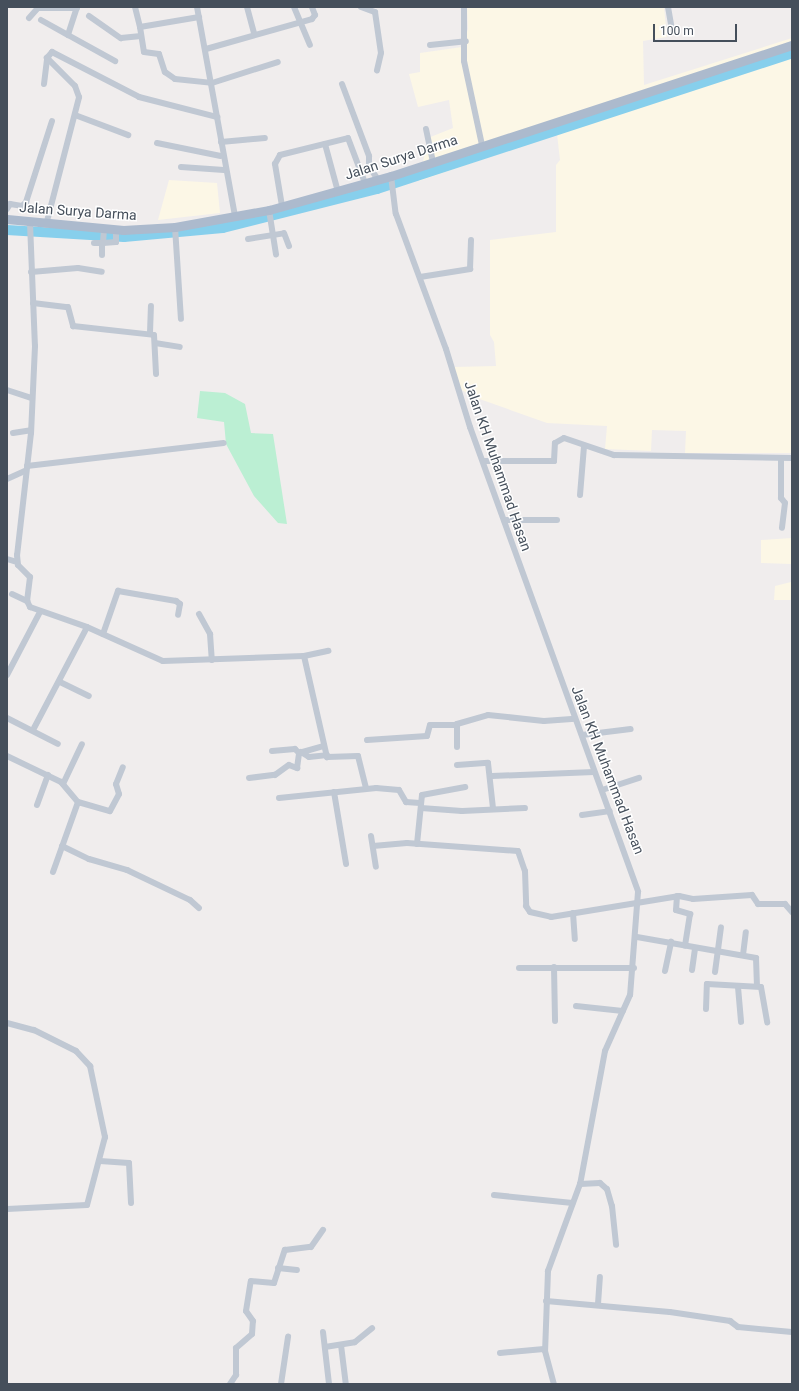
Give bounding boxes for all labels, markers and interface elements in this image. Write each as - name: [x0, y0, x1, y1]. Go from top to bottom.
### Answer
- scale bar: [655, 16, 739, 42]
- text: 100 m: [660, 24, 694, 38]
- street label: Jalan Surya Darma: [343, 131, 459, 183]
- street label: Jalan Surya Darma: [19, 199, 137, 223]
- street label: Jalan KH Muhammad Hasan: [461, 379, 535, 553]
- street label: Jalan KH Muhammad Hasan: [568, 684, 648, 856]

